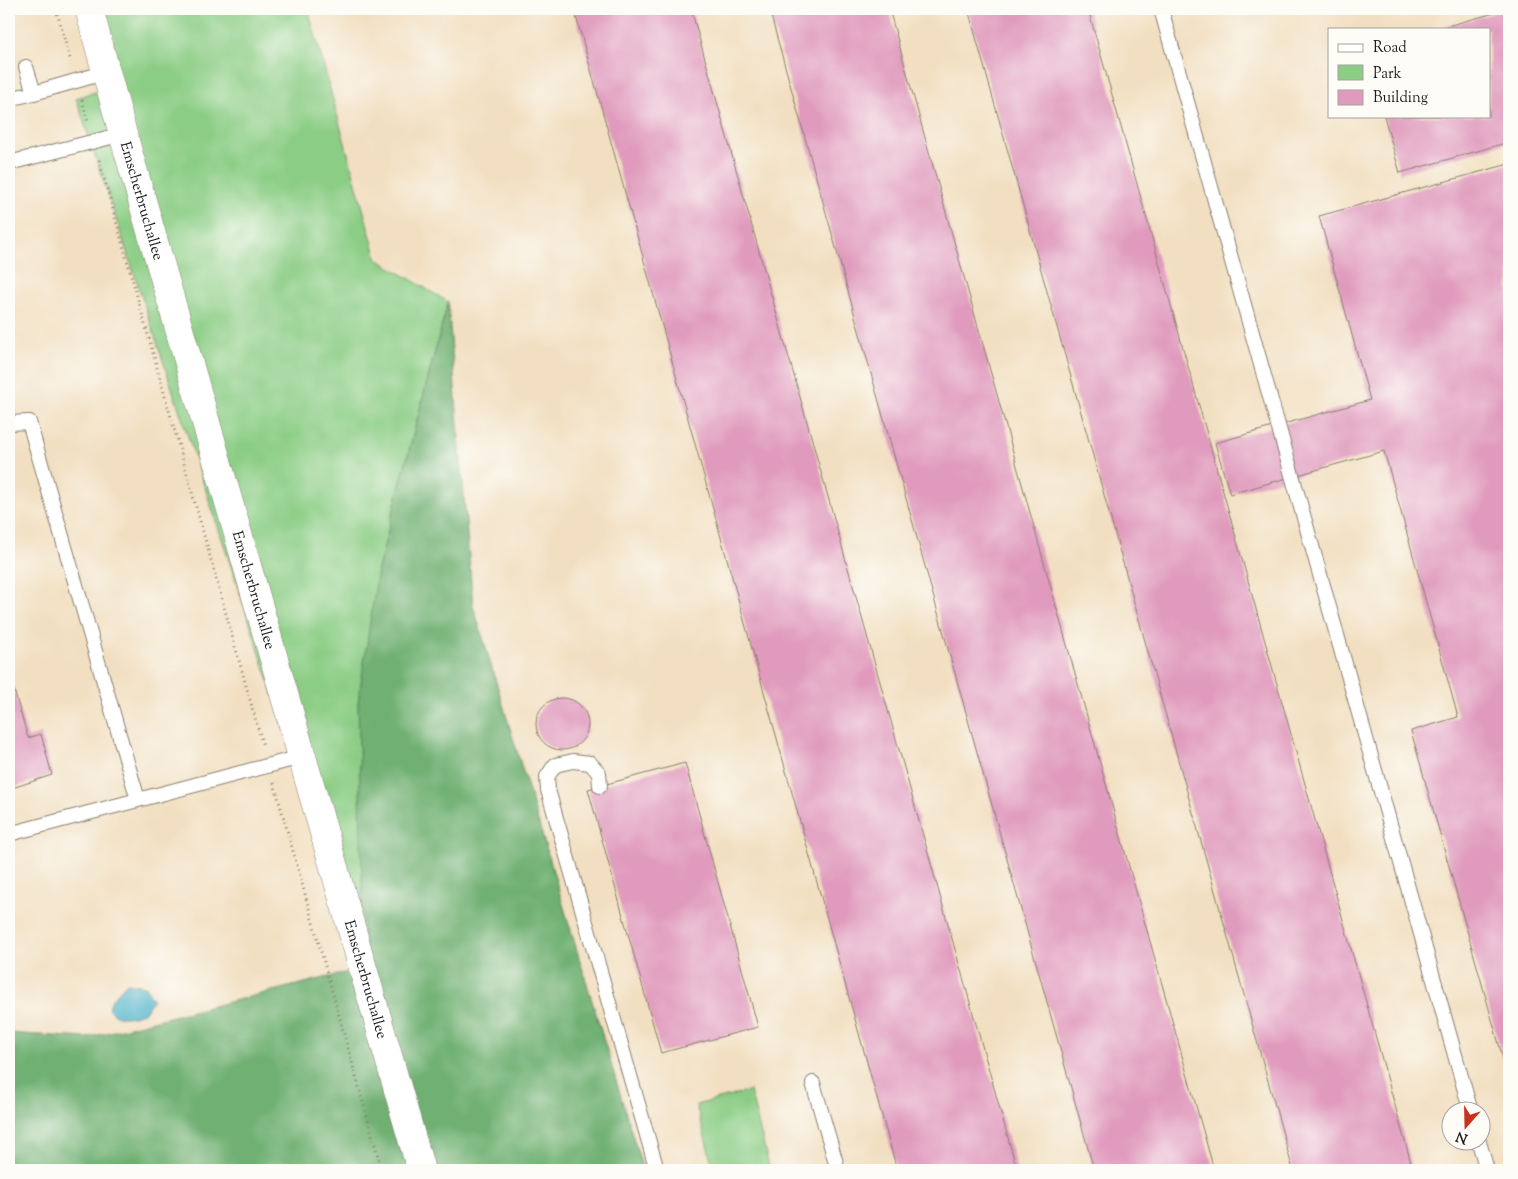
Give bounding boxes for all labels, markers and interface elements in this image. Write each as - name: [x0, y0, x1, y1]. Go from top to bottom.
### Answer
- legend: [1328, 28, 1490, 118]
- text: Road: [1373, 38, 1407, 59]
- text: Park: [1373, 64, 1402, 85]
- text: Building: [1373, 88, 1428, 109]
- street label: Emscherbruchallee: [114, 139, 168, 263]
- street label: Emscherbruchallee: [226, 529, 280, 652]
- street label: Emscherbruchallee: [338, 918, 392, 1041]
- north arrow: [1440, 1102, 1490, 1152]
- text: N: [1454, 1125, 1471, 1148]

